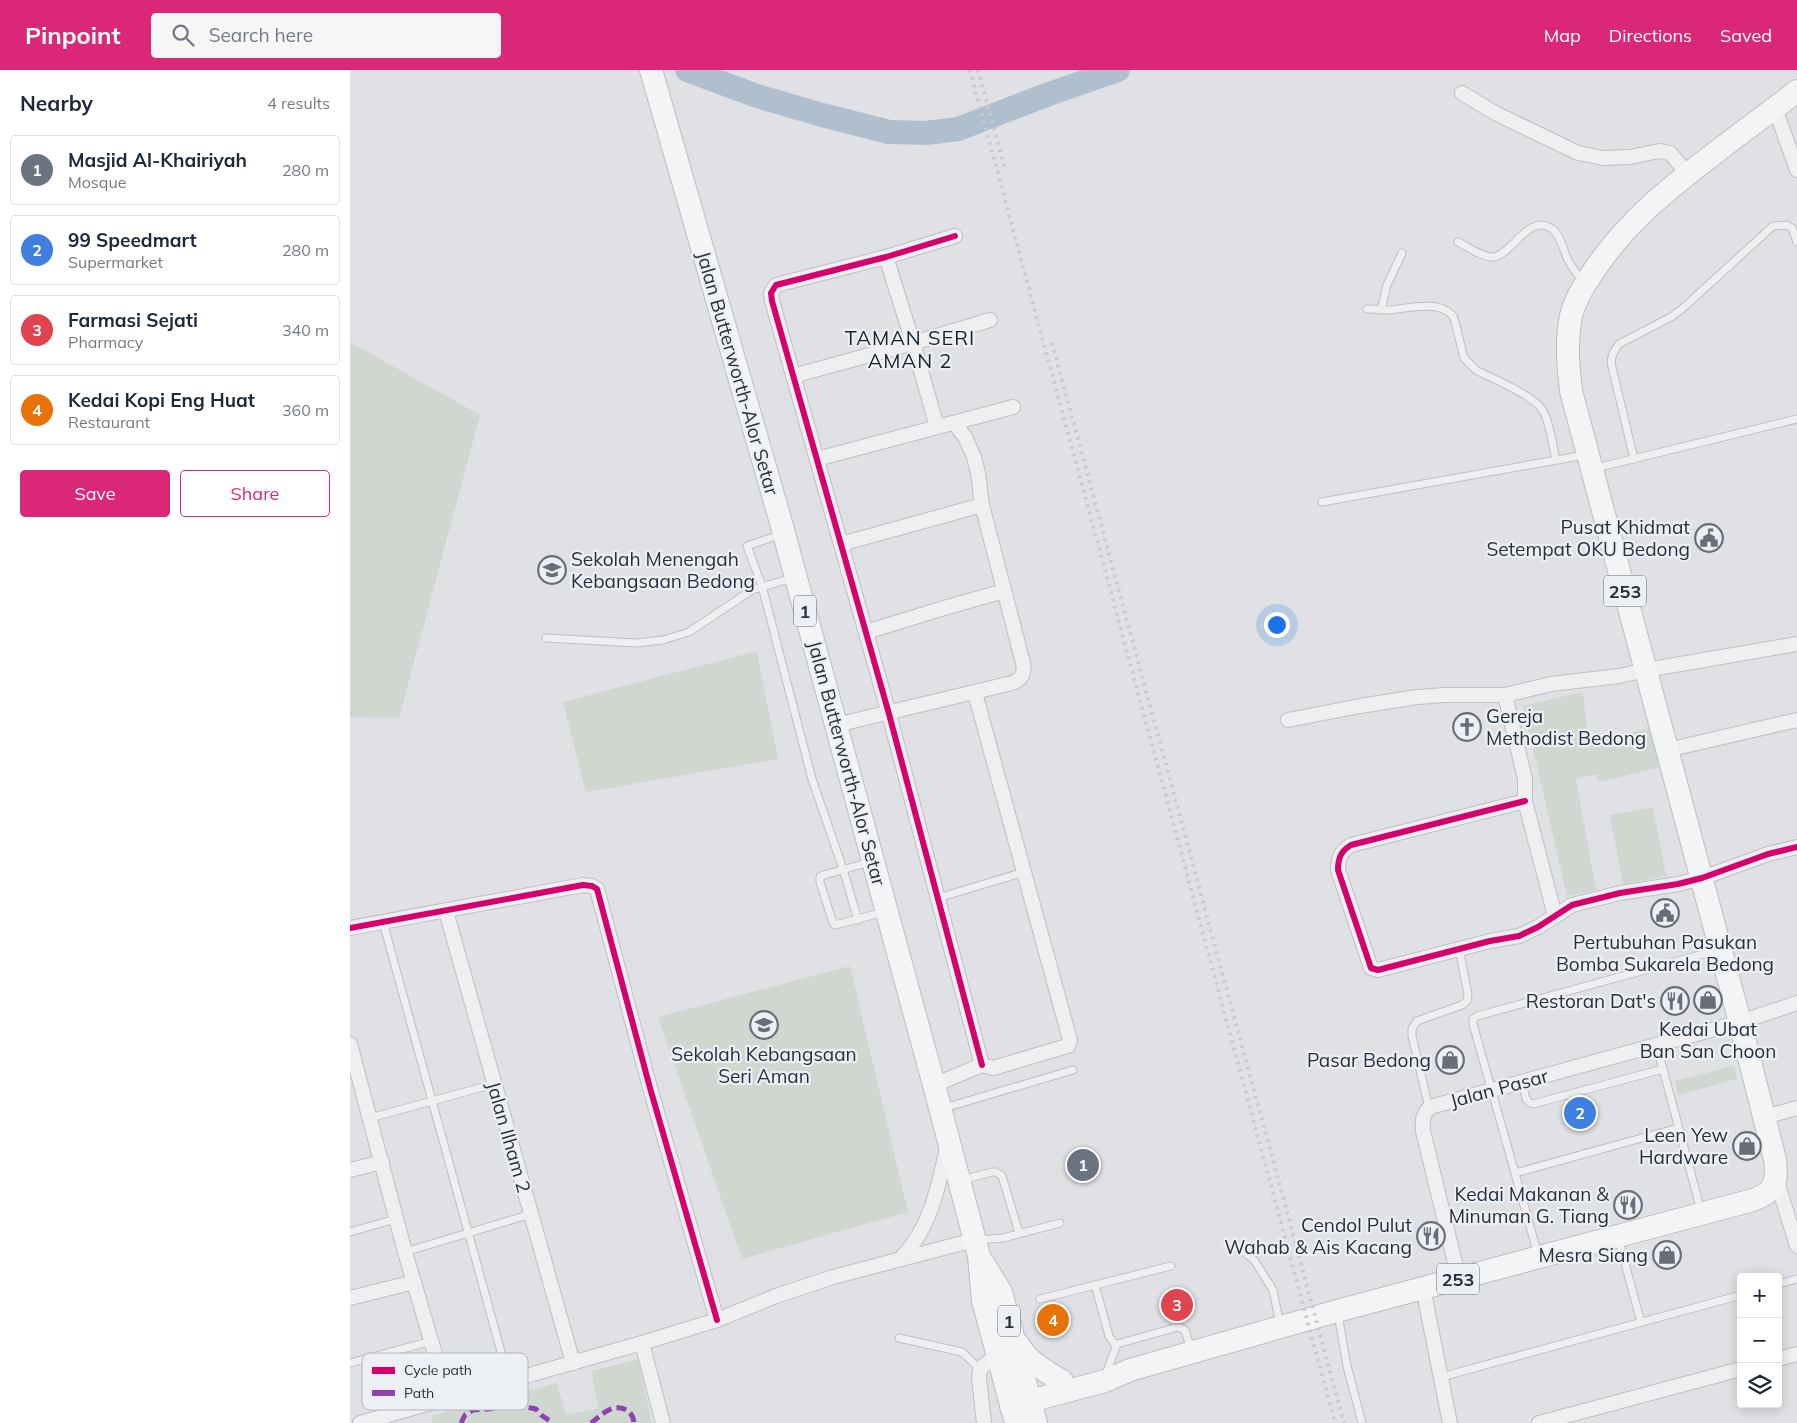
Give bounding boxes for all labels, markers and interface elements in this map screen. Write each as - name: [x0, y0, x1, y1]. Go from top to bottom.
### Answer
- search box: [151, 13, 501, 58]
- text: Pinpoint: [25, 20, 121, 50]
- icon: search: [169, 21, 197, 49]
- text: Search here: [209, 23, 313, 47]
- text: Map: [1544, 24, 1581, 47]
- text: Directions: [1609, 24, 1692, 47]
- text: Saved: [1720, 24, 1772, 47]
- text: Nearby: [20, 90, 93, 116]
- text: 4 results: [267, 93, 330, 113]
- text: Masjid Al-Khairiyah: [68, 148, 247, 172]
- text: 1: [32, 160, 42, 180]
- text: 280 m: [282, 160, 329, 180]
- text: Mosque: [68, 172, 126, 192]
- text: 99 Speedmart: [68, 228, 197, 252]
- text: 2: [32, 240, 42, 260]
- text: 280 m: [282, 240, 329, 260]
- street label: Jalan Butterworth-Alor Setar: [692, 248, 784, 498]
- text: Supermarket: [68, 252, 163, 272]
- text: Farmasi Sejati: [68, 308, 198, 332]
- text: 3: [32, 320, 42, 340]
- text: 340 m: [282, 320, 329, 340]
- district label: TAMAN SERI AMAN 2: [845, 325, 975, 373]
- text: Pharmacy: [68, 332, 143, 352]
- text: Kedai Kopi Eng Huat: [68, 388, 255, 412]
- text: 4: [32, 400, 42, 420]
- text: 360 m: [282, 400, 329, 420]
- text: Restaurant: [68, 412, 150, 432]
- button: Save: [20, 470, 170, 517]
- button: Share: [180, 470, 330, 517]
- place label: Pusat Khidmat Setempat OKU Bedong: [1486, 515, 1690, 561]
- public building icon: Pusat Khidmat Setempat OKU Bedong: [1694, 523, 1724, 553]
- place label: Sekolah Menengah Kebangsaan Bedong: [571, 547, 755, 593]
- school or university icon: Sekolah Menengah Kebangsaan Bedong: [537, 555, 567, 585]
- road number: 253: [1604, 576, 1646, 606]
- road number: 1: [794, 596, 816, 626]
- your location: [1264, 612, 1290, 638]
- street label: Jalan Butterworth-Alor Setar: [803, 638, 891, 888]
- place label: Gereja Methodist Bedong: [1486, 704, 1646, 750]
- church icon: Gereja Methodist Bedong: [1452, 712, 1482, 742]
- public building icon: Pertubuhan Pasukan Bomba Sukarela Bedong: [1650, 898, 1680, 928]
- place label: Pertubuhan Pasukan Bomba Sukarela Bedong: [1556, 930, 1774, 976]
- shop icon: Kedai Ubat Ban San Choon: [1693, 985, 1723, 1015]
- restaurant icon: Restoran Dat's: [1660, 986, 1690, 1016]
- place label: Restoran Dat's: [1526, 989, 1656, 1013]
- school or university icon: Sekolah Kebangsaan Seri Aman: [749, 1010, 779, 1040]
- place label: Kedai Ubat Ban San Choon: [1640, 1017, 1776, 1063]
- place label: Sekolah Kebangsaan Seri Aman: [671, 1042, 857, 1088]
- shop icon: Pasar Bedong: [1435, 1045, 1465, 1075]
- place label: Pasar Bedong: [1307, 1048, 1431, 1072]
- street label: Jalan Pasar: [1447, 1063, 1551, 1113]
- street label: Jalan Ilham 2: [482, 1079, 536, 1195]
- pin: 2: [1564, 1094, 1596, 1132]
- place label: Leen Yew Hardware: [1639, 1123, 1728, 1169]
- shop icon: Leen Yew Hardware: [1732, 1131, 1762, 1161]
- pin: 1: [1067, 1146, 1099, 1184]
- place label: Kedai Makanan & Minuman G. Tiang: [1449, 1182, 1610, 1228]
- restaurant icon: Kedai Makanan & Minuman G. Tiang: [1613, 1190, 1643, 1220]
- place label: Cendol Pulut Wahab & Ais Kacang: [1224, 1213, 1412, 1259]
- restaurant icon: Cendol Pulut Wahab & Ais Kacang: [1416, 1221, 1446, 1251]
- shop icon: Mesra Siang: [1652, 1240, 1682, 1270]
- place label: Mesra Siang: [1538, 1243, 1648, 1267]
- road number: 253: [1437, 1264, 1479, 1294]
- map controls: [1737, 1273, 1782, 1408]
- button: +: [1737, 1273, 1782, 1318]
- pin: 3: [1161, 1286, 1193, 1324]
- pin: 4: [1037, 1301, 1069, 1339]
- road number: 1: [998, 1306, 1020, 1336]
- button: −: [1737, 1318, 1782, 1363]
- legend: [362, 1353, 528, 1410]
- text: Cycle path: [404, 1361, 472, 1379]
- button: layers: [1737, 1363, 1782, 1408]
- text: Path: [404, 1384, 434, 1402]

